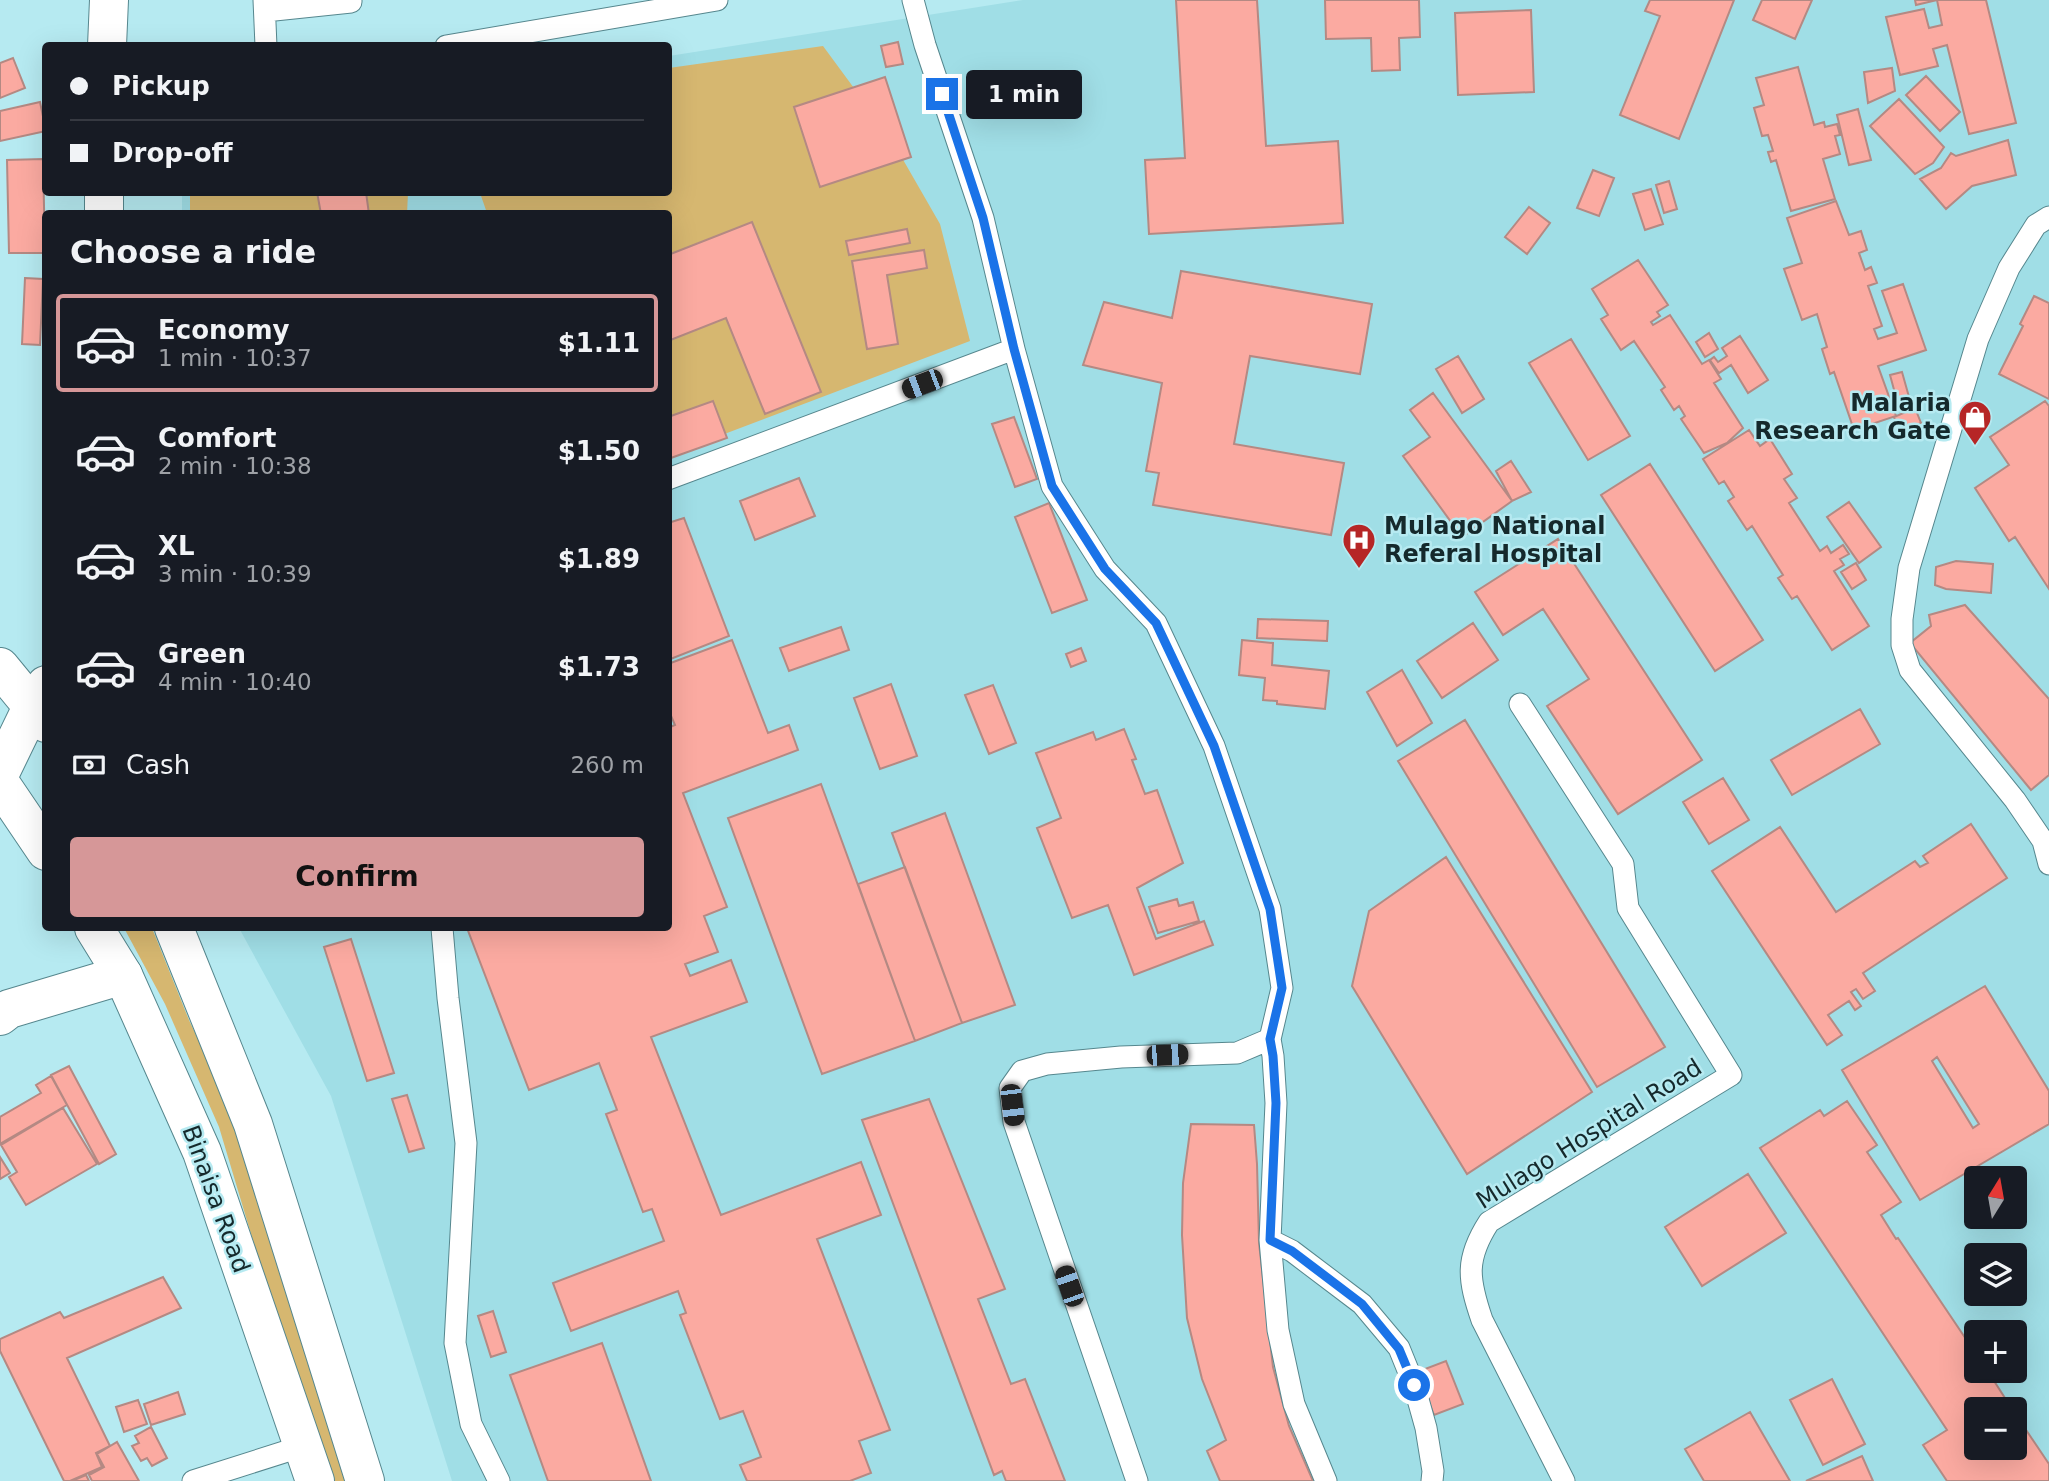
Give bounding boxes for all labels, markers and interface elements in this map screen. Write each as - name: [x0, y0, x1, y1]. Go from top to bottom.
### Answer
- callout: 1 min: [967, 70, 1082, 119]
- text: Pickup: [112, 71, 210, 101]
- route end: [926, 78, 958, 110]
- text: 1 min: [988, 81, 1060, 107]
- text: Drop-off: [112, 138, 233, 168]
- text: Choose a ride: [70, 233, 316, 271]
- icon: car: [74, 312, 137, 375]
- text: Economy: [158, 315, 289, 345]
- text: $1.11: [558, 328, 640, 358]
- text: 1 min · 10:37: [158, 345, 312, 371]
- car: [899, 367, 946, 401]
- place label: Malaria Research Gate: [1754, 389, 1951, 445]
- shop icon: Malaria Research Gate: [1956, 398, 1994, 447]
- icon: car: [74, 420, 137, 483]
- text: Comfort: [158, 423, 276, 453]
- text: $1.50: [558, 436, 640, 466]
- text: 2 min · 10:38: [158, 453, 312, 479]
- place label: Mulago National Referal Hospital: [1384, 512, 1605, 568]
- hospital icon: Mulago National Referal Hospital: [1340, 521, 1378, 570]
- icon: car: [74, 528, 137, 591]
- text: XL: [158, 531, 195, 561]
- text: $1.89: [558, 544, 640, 574]
- text: 3 min · 10:39: [158, 561, 312, 587]
- icon: car: [74, 636, 137, 699]
- text: Green: [158, 639, 246, 669]
- text: $1.73: [558, 652, 640, 682]
- text: 4 min · 10:40: [158, 669, 312, 695]
- icon: cash: [70, 746, 108, 784]
- text: Cash: [126, 750, 190, 780]
- text: 260 m: [570, 752, 644, 778]
- button: Confirm: [70, 837, 644, 917]
- car: [1146, 1044, 1189, 1066]
- street label: Mulago Hospital Road: [1471, 1053, 1707, 1215]
- car: [1000, 1083, 1025, 1127]
- street label: Binaisa Road: [176, 1121, 256, 1277]
- north arrow: [1964, 1166, 2026, 1228]
- map controls: [1964, 1166, 2027, 1460]
- button: layers: [1964, 1243, 2027, 1306]
- car: [1053, 1263, 1086, 1309]
- button: +: [1964, 1320, 2027, 1383]
- route start: [1398, 1369, 1430, 1401]
- button: −: [1964, 1397, 2027, 1460]

